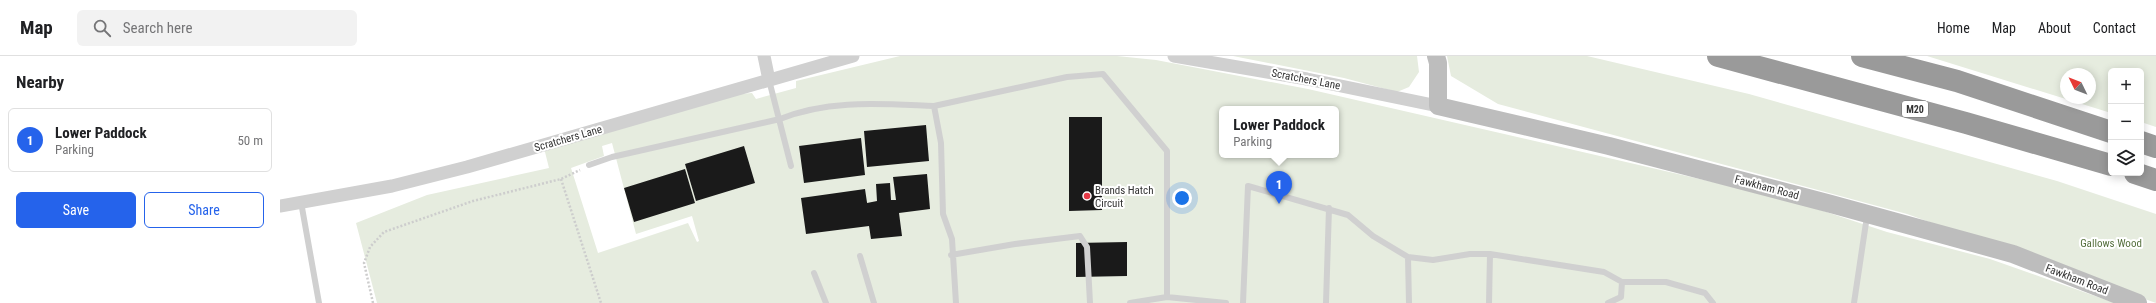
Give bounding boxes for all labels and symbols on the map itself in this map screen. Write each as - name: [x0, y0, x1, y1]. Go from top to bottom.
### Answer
- street label: Scratchers Lane: [1270, 66, 1341, 93]
- north arrow: [2060, 68, 2096, 104]
- road number: M20: [1902, 101, 1928, 117]
- street label: Scratchers Lane: [533, 123, 604, 154]
- pin: 1: [1266, 171, 1292, 204]
- street label: Fawkham Road: [1733, 173, 1800, 202]
- place label: Brands Hatch Circuit: [1095, 184, 1153, 210]
- your location: [1172, 188, 1192, 208]
- marker: Brands Hatch Circuit: [1082, 191, 1092, 201]
- park label: Gallows Wood: [2080, 237, 2142, 250]
- street label: Fawkham Road: [2044, 262, 2110, 297]

